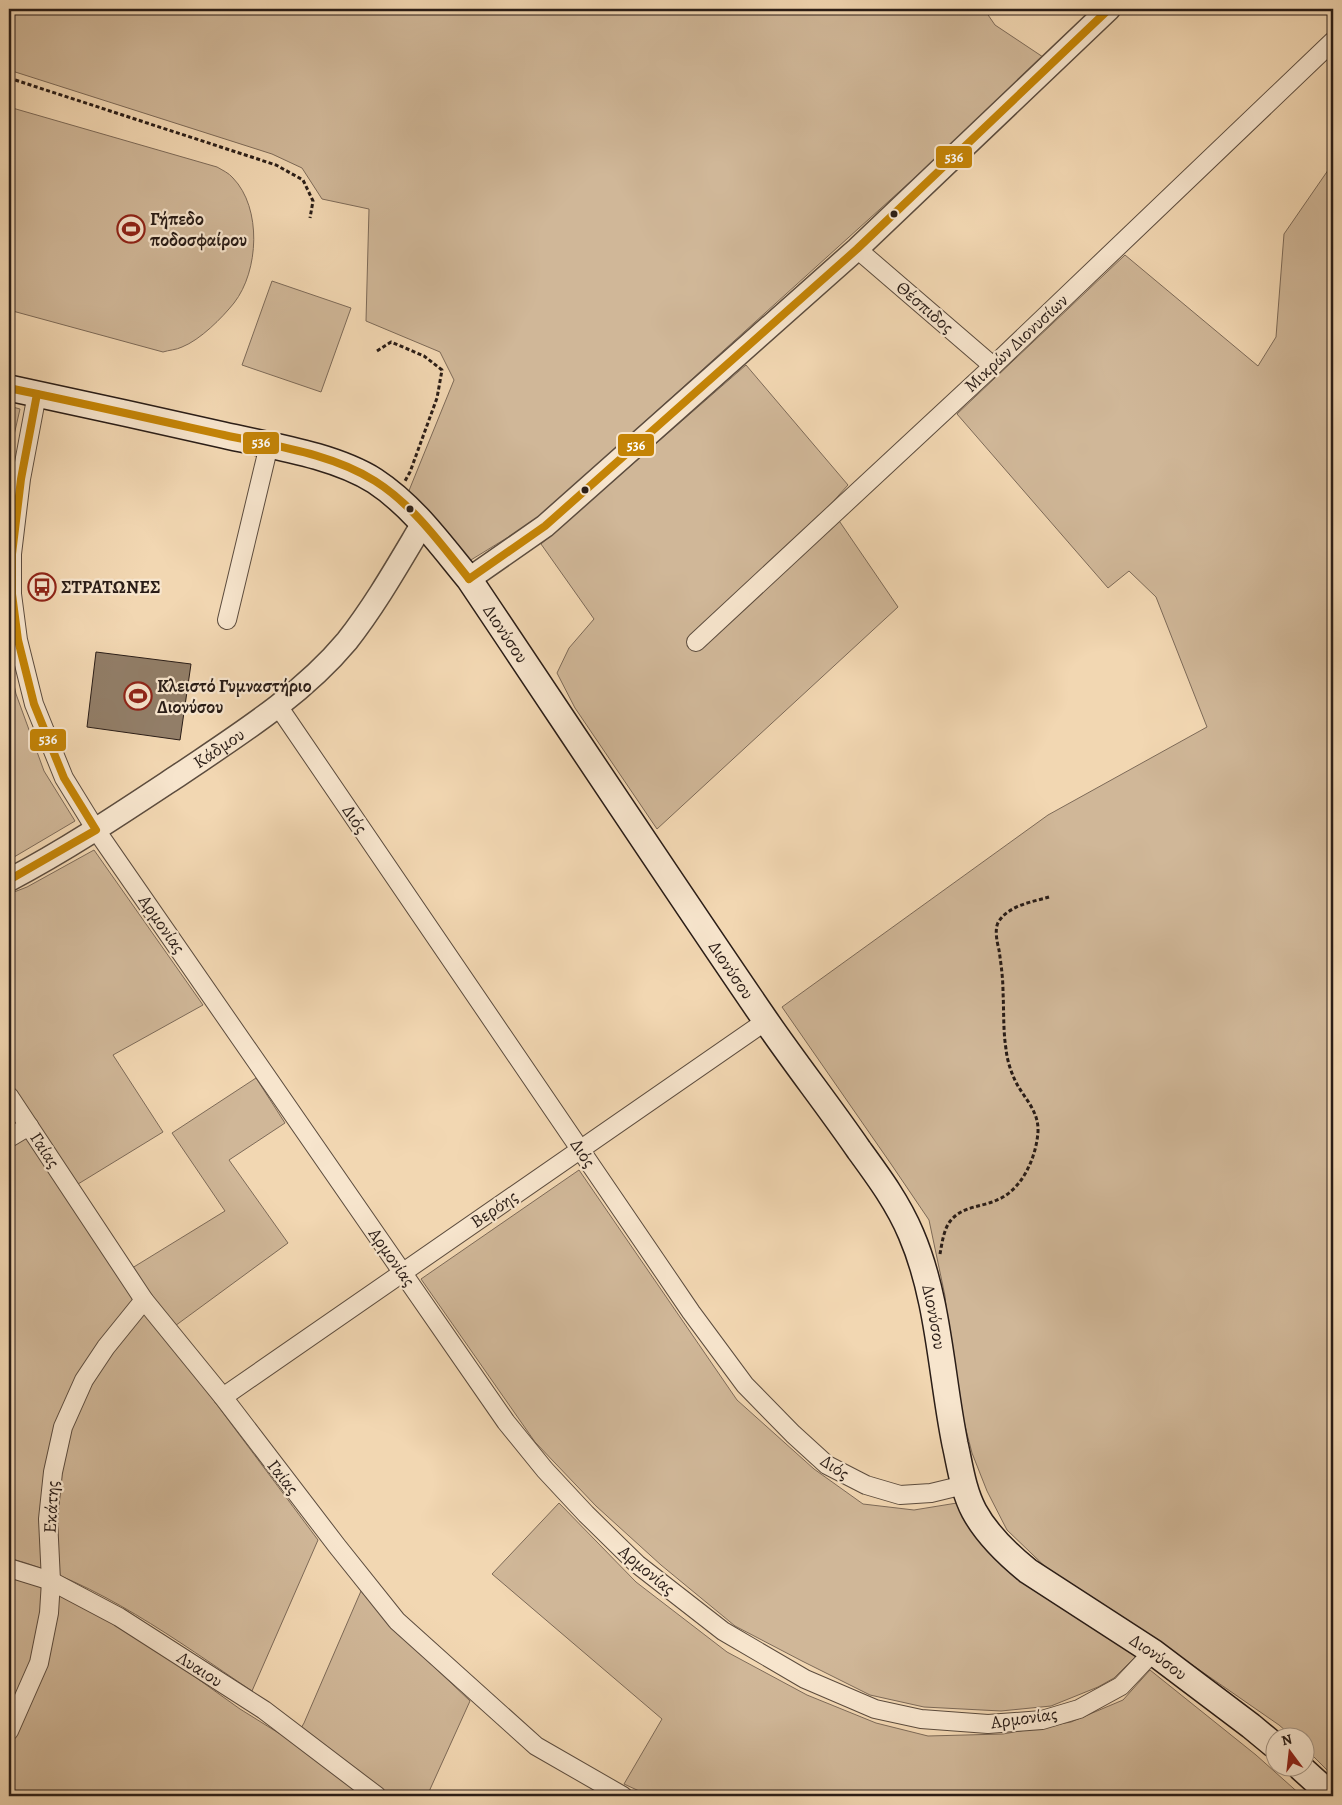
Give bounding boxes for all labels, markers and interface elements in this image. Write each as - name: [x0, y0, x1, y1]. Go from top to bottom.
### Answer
- line badge: 536: [935, 145, 973, 169]
- text: 536: [945, 148, 964, 167]
- place label: Γήπεδο ποδοσφαίρου: [150, 207, 247, 252]
- unlabelled marker: [889, 209, 899, 219]
- sports icon: Γήπεδο ποδοσφαίρου: [116, 214, 146, 244]
- street label: Θέσπιδος: [891, 275, 959, 339]
- street label: Μικρών Διονυσίων: [959, 289, 1073, 397]
- line badge: 536: [242, 431, 280, 455]
- text: 536: [252, 433, 271, 452]
- line badge: 536: [617, 433, 655, 457]
- text: 536: [627, 436, 646, 455]
- unlabelled marker: [580, 485, 590, 495]
- unlabelled marker: [405, 504, 415, 514]
- bus stop icon: ΣΤΡΑΤΩΝΕΣ: [27, 572, 57, 602]
- place label: ΣΤΡΑΤΩΝΕΣ: [61, 575, 161, 599]
- street label: Διονύσου: [477, 600, 534, 668]
- place label: Κλειστό Γυμναστήριο Διονύσου: [157, 674, 312, 719]
- sports icon: Κλειστό Γυμναστήριο Διονύσου: [123, 681, 153, 711]
- street label: Κάδμου: [189, 722, 249, 774]
- line badge: 536: [29, 728, 67, 752]
- text: 536: [39, 730, 58, 749]
- street label: Διός: [337, 800, 373, 838]
- street label: Αρμονίας: [132, 889, 191, 958]
- street label: Διονύσου: [703, 936, 760, 1004]
- street label: Γαίας: [24, 1127, 66, 1173]
- street label: Διός: [565, 1134, 601, 1172]
- street label: Βερόης: [466, 1185, 522, 1233]
- street label: Αρμονίας: [362, 1222, 421, 1291]
- street label: Διονύσου: [916, 1282, 952, 1351]
- street label: Διός: [816, 1449, 854, 1485]
- street label: Γαίας: [262, 1454, 304, 1500]
- street label: Εκάτης: [38, 1480, 64, 1534]
- street label: Αρμονίας: [613, 1539, 680, 1601]
- street label: Διονύσου: [1125, 1628, 1192, 1686]
- street label: Λυαιου: [172, 1645, 228, 1693]
- street label: Αρμονίας: [988, 1701, 1059, 1735]
- north arrow: [1264, 1728, 1314, 1778]
- text: N: [1279, 1729, 1294, 1750]

